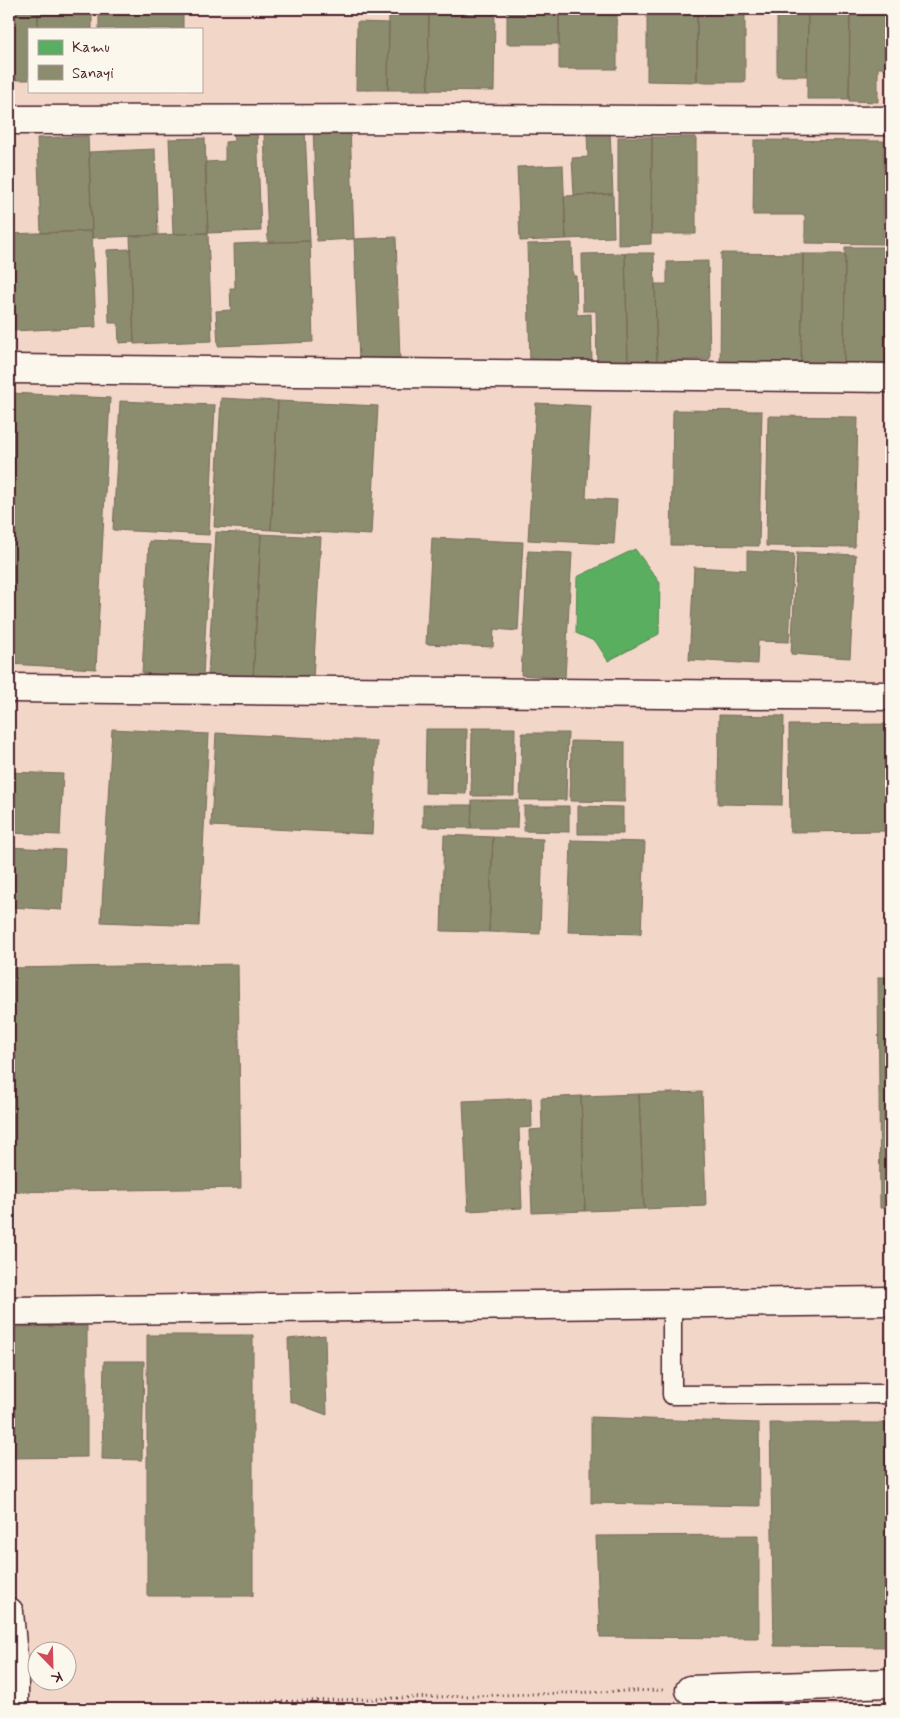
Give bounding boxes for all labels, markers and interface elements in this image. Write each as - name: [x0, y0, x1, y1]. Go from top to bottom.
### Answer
- legend: [28, 28, 202, 92]
- text: Kamu: [72, 38, 110, 58]
- text: Sanayi: [72, 64, 114, 84]
- north arrow: [28, 1640, 78, 1690]
- text: K: [48, 1667, 65, 1688]

